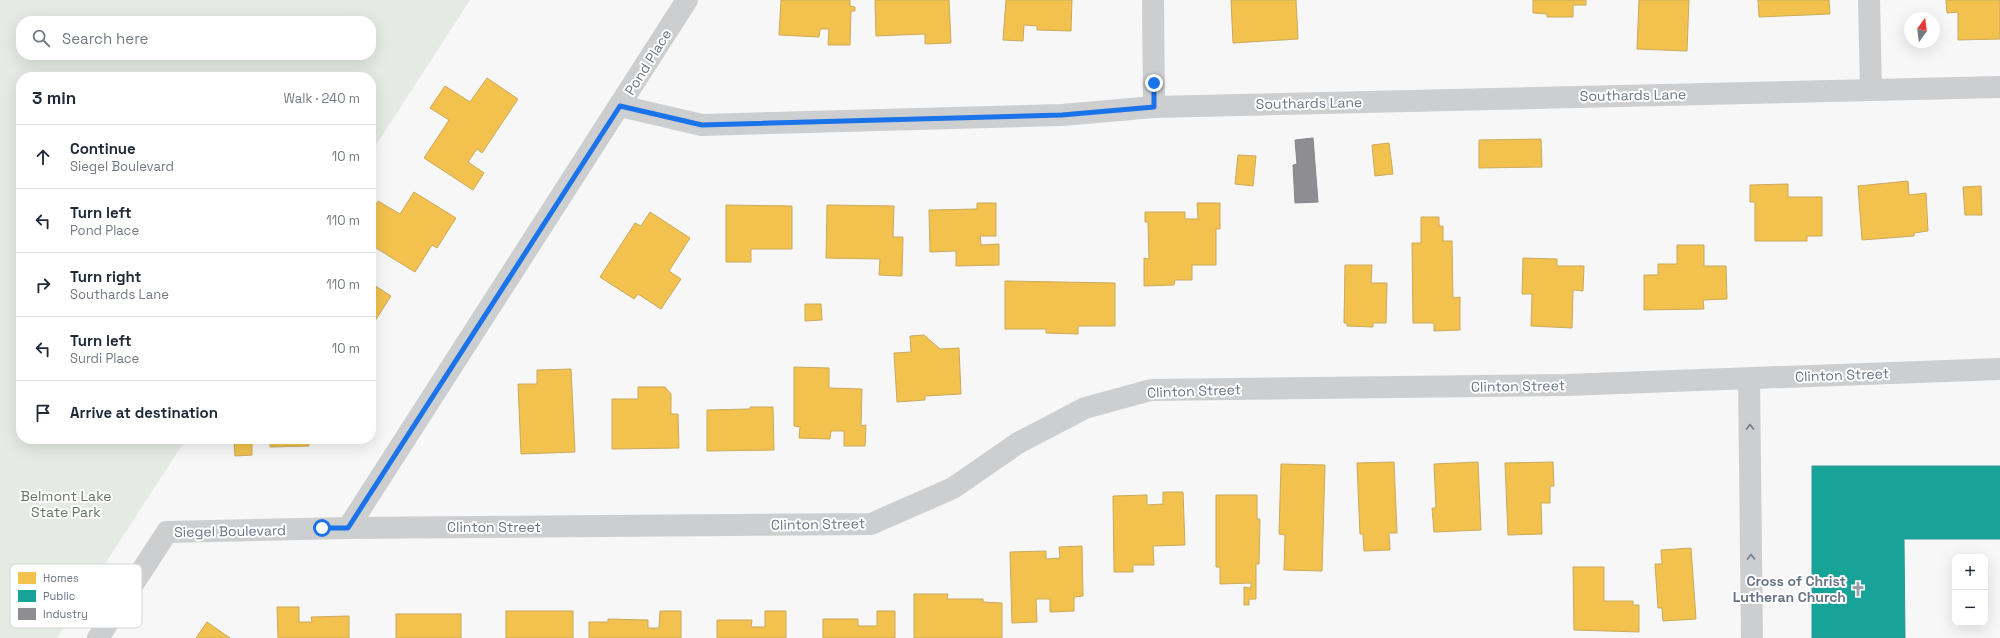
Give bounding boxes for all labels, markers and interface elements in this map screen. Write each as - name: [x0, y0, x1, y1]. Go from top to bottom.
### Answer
- north arrow: [1904, 12, 1940, 48]
- search box: [16, 16, 376, 60]
- street label: Pond Place: [621, 26, 675, 98]
- icon: search: [30, 27, 52, 49]
- text: Search here: [62, 29, 148, 48]
- route end: [1145, 74, 1163, 92]
- street label: Southards Lane: [1580, 85, 1686, 105]
- text: 3 min: [32, 87, 76, 109]
- text: Walk · 240 m: [284, 90, 360, 107]
- street label: Southards Lane: [1256, 93, 1362, 113]
- text: Continue: [70, 139, 136, 158]
- icon: ahead: [32, 146, 54, 168]
- text: 10 m: [332, 148, 360, 165]
- text: Siegel Boulevard: [70, 158, 174, 175]
- text: Turn left: [70, 203, 132, 222]
- icon: left: [32, 210, 54, 232]
- text: 110 m: [326, 212, 360, 229]
- text: Pond Place: [70, 222, 139, 239]
- text: Turn right: [70, 267, 141, 286]
- icon: right: [32, 274, 54, 296]
- text: 110 m: [326, 276, 360, 293]
- text: Southards Lane: [70, 286, 169, 303]
- text: Turn left: [70, 331, 132, 350]
- icon: left: [32, 338, 54, 360]
- text: 10 m: [332, 340, 360, 357]
- text: Surdi Place: [70, 350, 139, 367]
- street label: Clinton Street: [1795, 364, 1889, 386]
- street label: Clinton Street: [1471, 376, 1565, 396]
- street label: Clinton Street: [1147, 380, 1241, 402]
- icon: arrive: [32, 402, 54, 424]
- text: Arrive at destination: [70, 403, 218, 422]
- one-way arrow: [1746, 424, 1754, 430]
- park label: Belmont Lake State Park: [20, 487, 112, 521]
- street label: Clinton Street: [771, 514, 865, 534]
- street label: Clinton Street: [447, 518, 541, 536]
- route start: [313, 519, 331, 537]
- street label: Siegel Boulevard: [174, 521, 286, 541]
- one-way arrow: [1747, 554, 1756, 560]
- map controls: [1952, 554, 1988, 626]
- button: +: [1952, 554, 1988, 590]
- legend: [10, 564, 142, 628]
- text: Homes: [43, 571, 79, 585]
- place label: Cross of Christ Lutheran Church: [1733, 572, 1846, 606]
- church icon: Cross of Christ Lutheran Church: [1849, 580, 1867, 598]
- text: Public: [43, 589, 75, 603]
- button: −: [1952, 590, 1988, 626]
- text: Industry: [43, 607, 88, 621]

